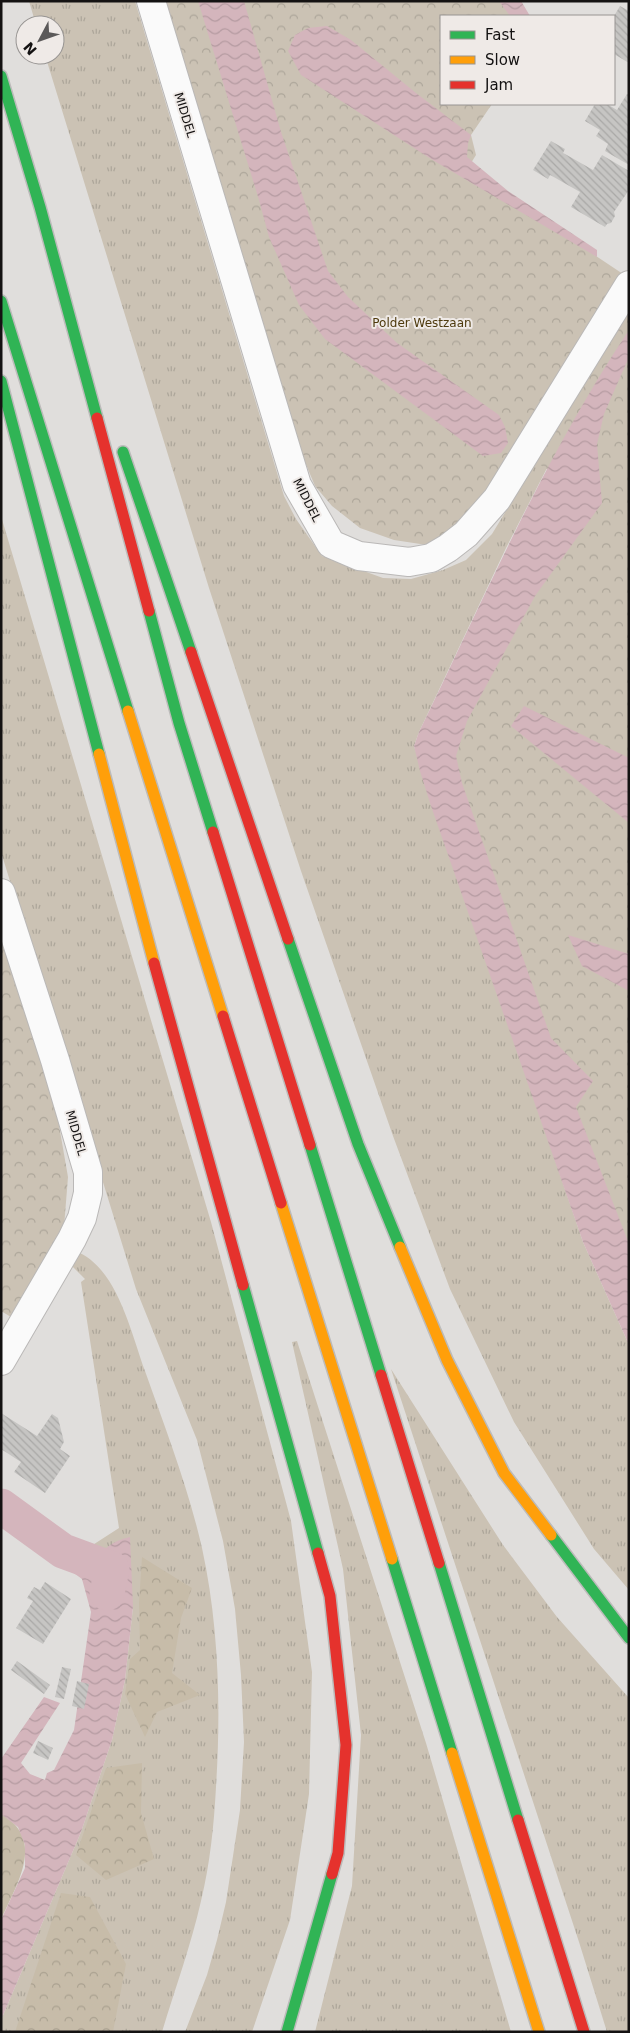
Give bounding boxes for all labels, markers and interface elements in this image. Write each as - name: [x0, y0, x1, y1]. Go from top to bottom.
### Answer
- north arrow: [15, 15, 65, 65]
- legend: [440, 15, 615, 105]
- text: Fast: [485, 26, 515, 44]
- text: N: [20, 39, 40, 58]
- text: Slow: [485, 51, 520, 69]
- text: Jam: [484, 76, 513, 94]
- street label: MIDDEL: [171, 91, 199, 140]
- park label: Polder Westzaan: [372, 316, 472, 330]
- street label: MIDDEL: [290, 476, 324, 524]
- street label: MIDDEL: [63, 1109, 89, 1158]

